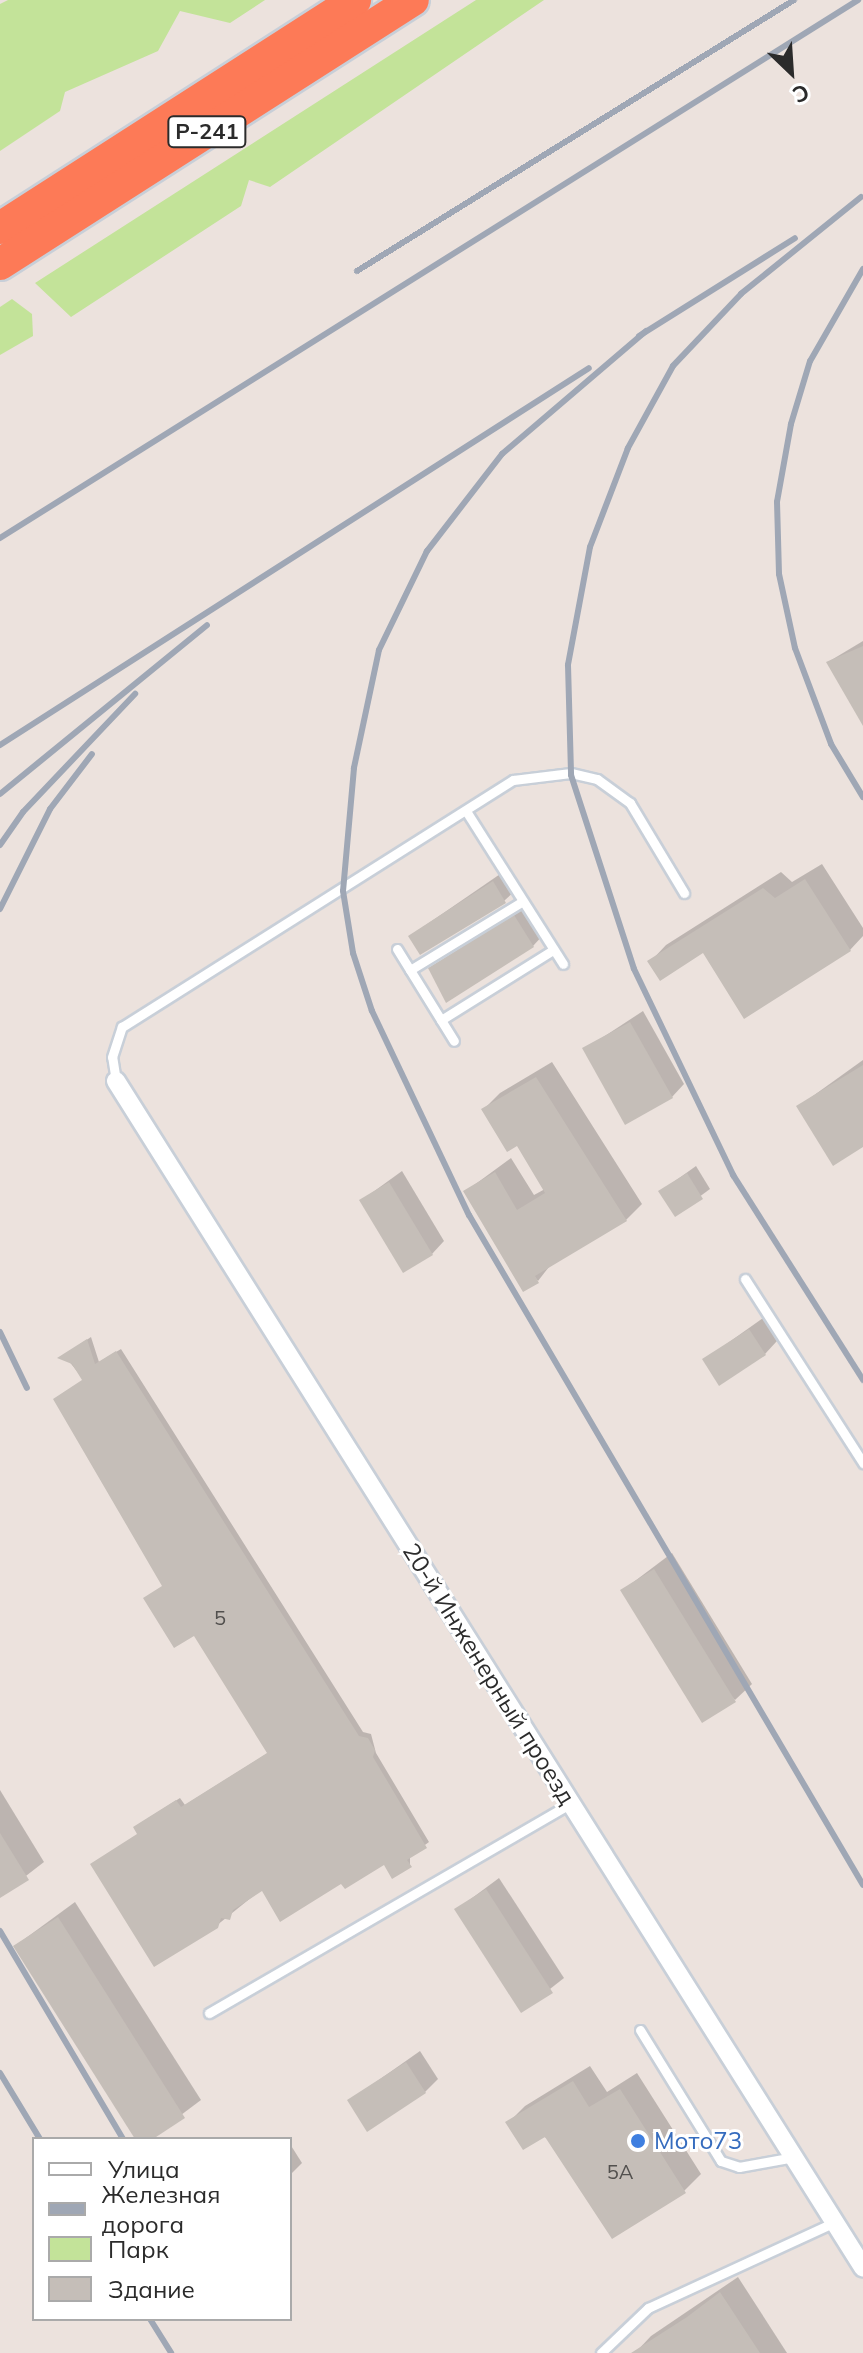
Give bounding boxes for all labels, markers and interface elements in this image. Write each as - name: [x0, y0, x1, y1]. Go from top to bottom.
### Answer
- north arrow: [751, 32, 831, 112]
- text: С: [788, 78, 814, 110]
- road number: Р-241: [167, 114, 247, 150]
- street label: 20-й Инженерный проезд: [397, 1538, 581, 1810]
- house number: 5: [214, 1605, 226, 1629]
- place label: Мото73: [654, 2127, 742, 2155]
- marker: Мото73: [629, 2132, 647, 2150]
- legend: [32, 2137, 292, 2321]
- text: Улица: [108, 2154, 180, 2184]
- house number: 5А: [607, 2159, 633, 2183]
- text: Железная дорога: [102, 2179, 220, 2239]
- text: Парк: [108, 2234, 169, 2264]
- text: Здание: [108, 2274, 195, 2304]

